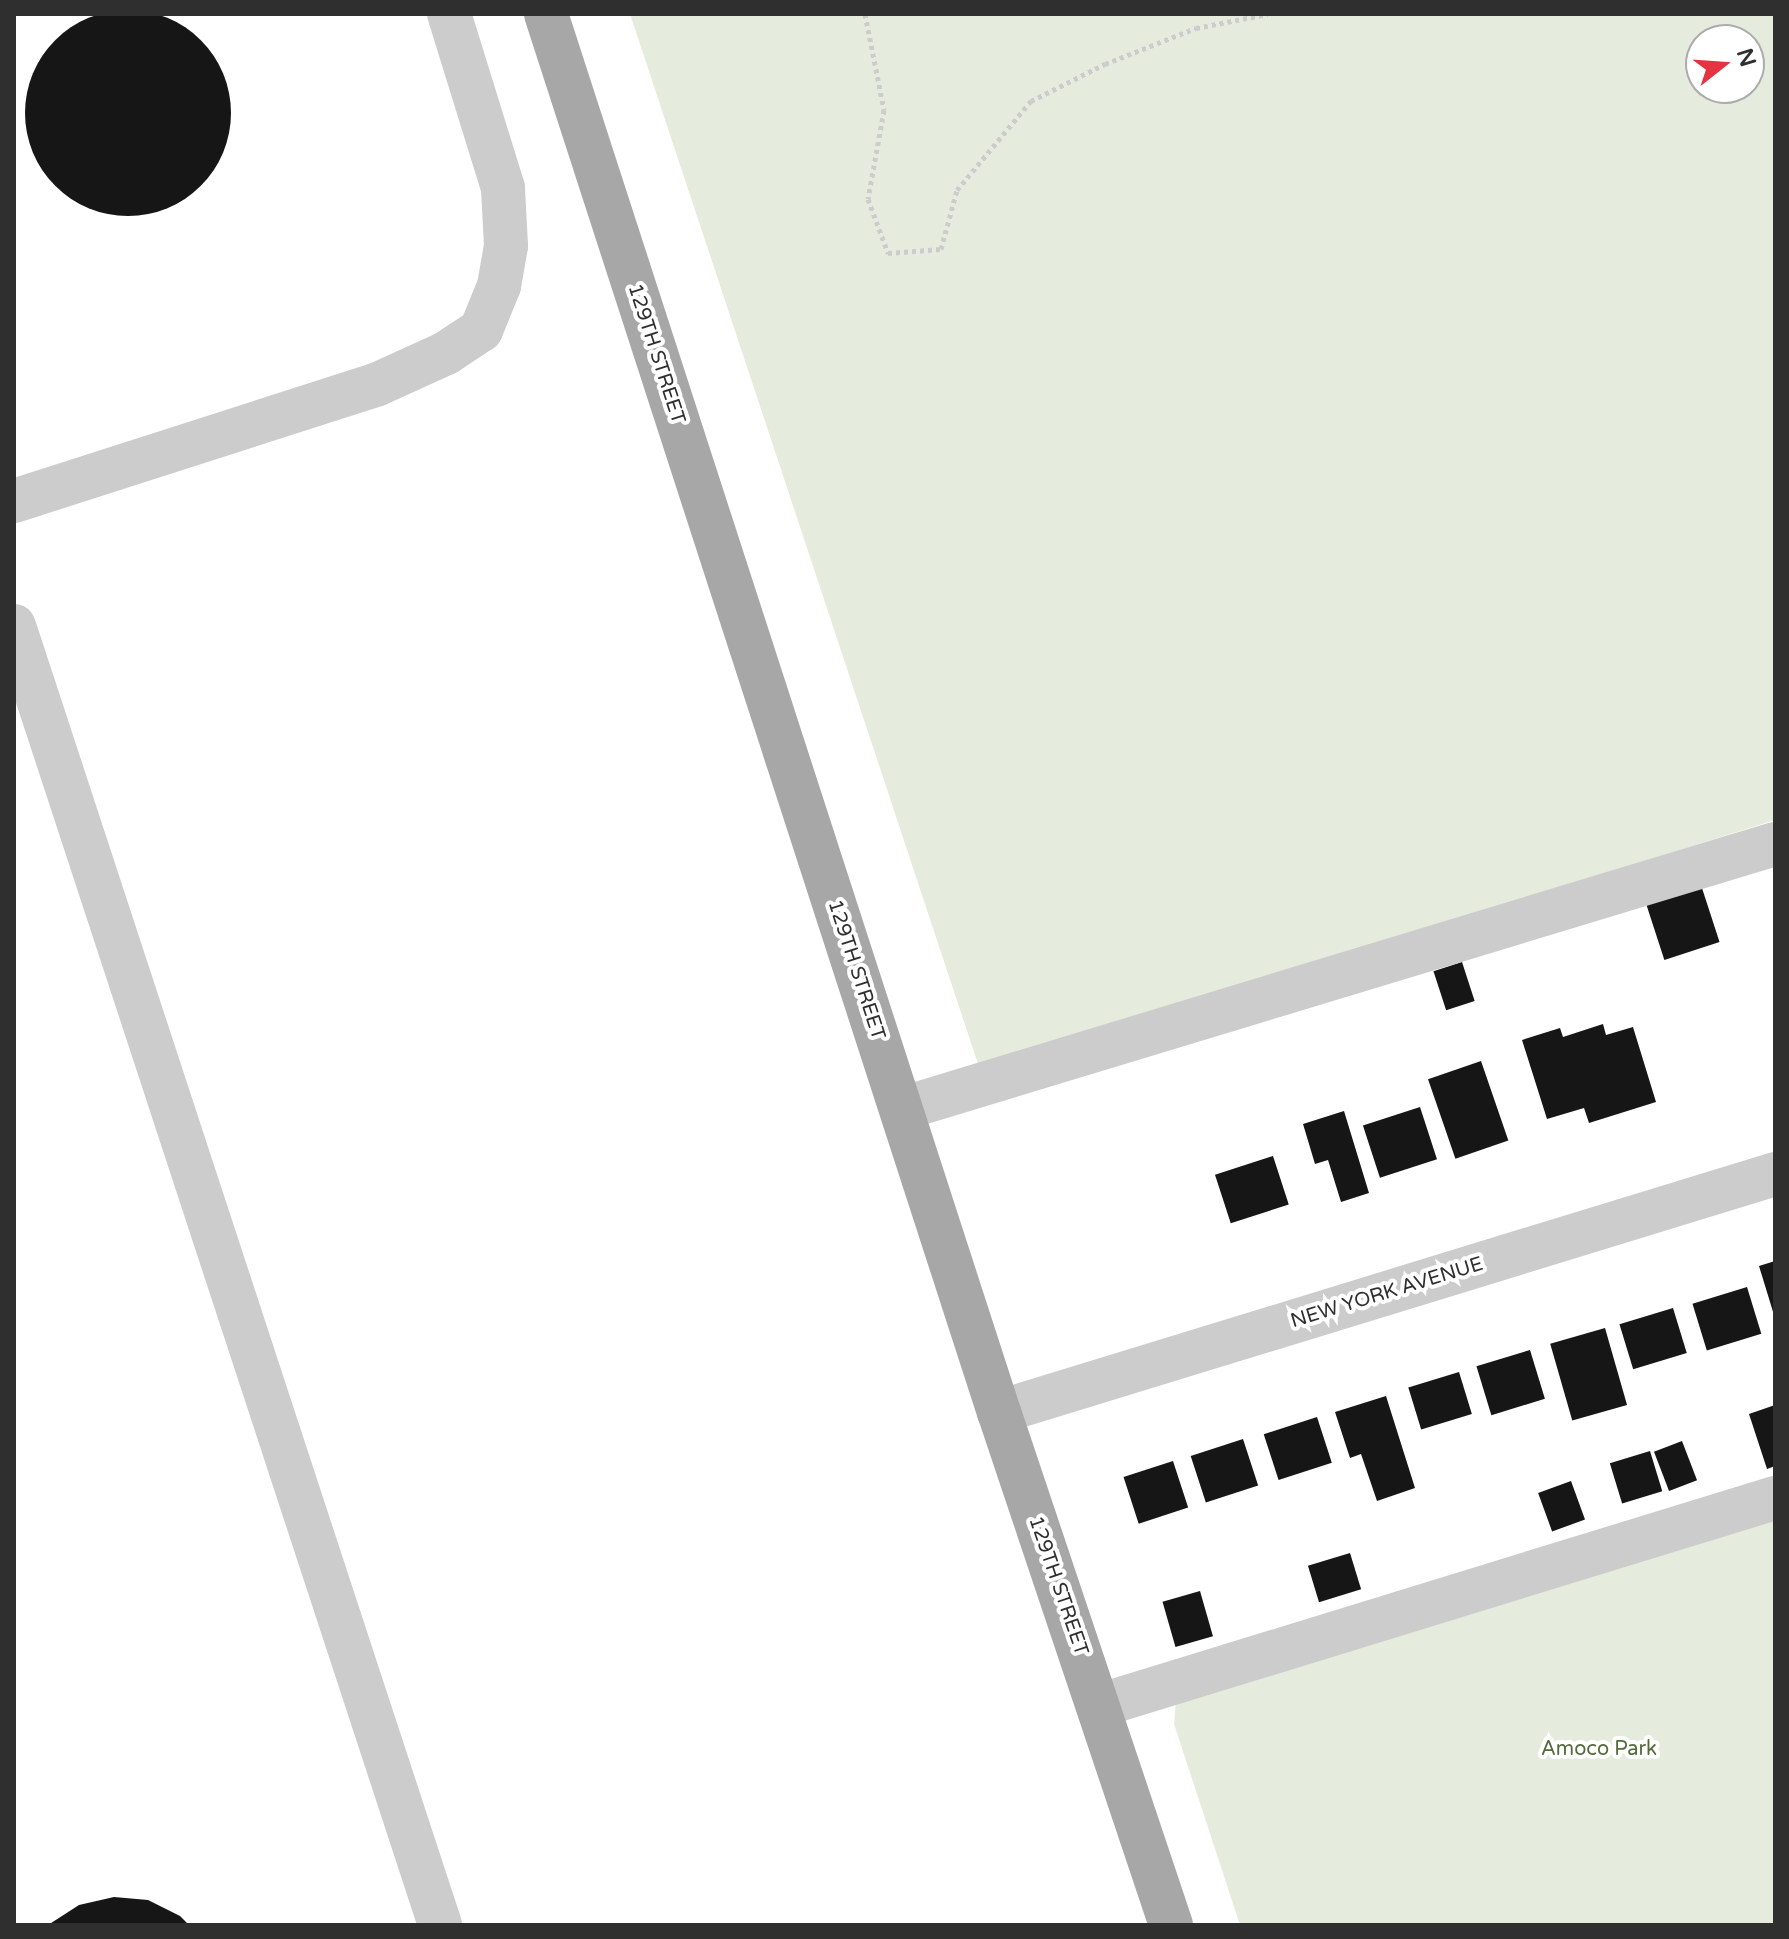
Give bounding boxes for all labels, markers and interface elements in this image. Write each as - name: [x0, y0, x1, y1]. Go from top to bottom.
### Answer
- north arrow: [1685, 24, 1765, 104]
- text: N: [1731, 45, 1761, 70]
- street label: 129TH STREET: [622, 281, 690, 427]
- street label: 129TH STREET: [822, 897, 890, 1043]
- street label: NEW YORK AVENUE: [1288, 1252, 1486, 1334]
- street label: 129TH STREET: [1023, 1513, 1093, 1659]
- park label: Amoco Park: [1541, 1737, 1657, 1761]

